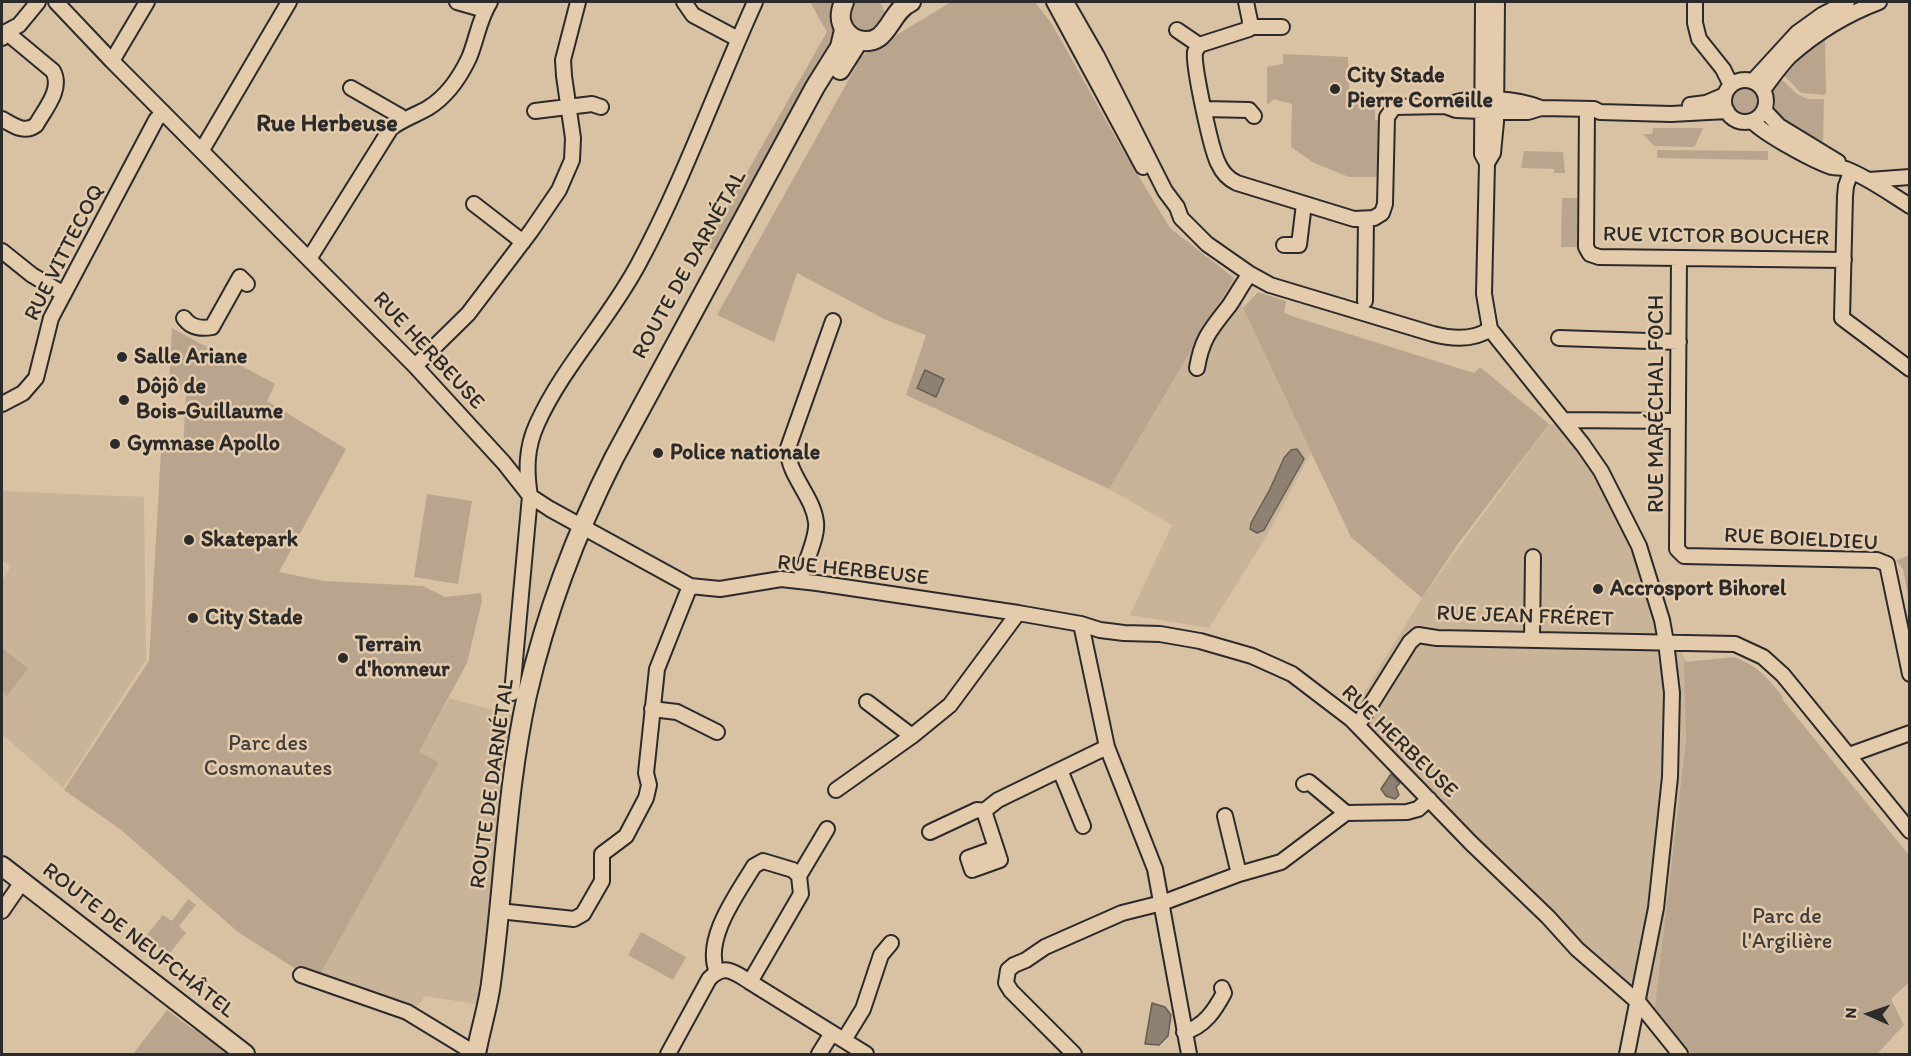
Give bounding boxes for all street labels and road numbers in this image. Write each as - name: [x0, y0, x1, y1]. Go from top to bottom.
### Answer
- street label: ROUTE DE DARNÉTAL: [627, 166, 753, 364]
- street label: RUE VITTECOQ: [19, 181, 111, 325]
- street label: RUE VICTOR BOUCHER: [1603, 222, 1829, 252]
- street label: RUE HERBEUSE: [367, 286, 489, 416]
- street label: RUE MARÉCHAL FOCH: [1644, 295, 1670, 513]
- street label: RUE BOIELDIEU: [1723, 523, 1879, 557]
- street label: RUE HERBEUSE: [776, 550, 930, 592]
- street label: RUE JEAN FRÉRET: [1436, 601, 1614, 633]
- street label: ROUTE DE DARNÉTAL: [465, 677, 521, 891]
- street label: RUE HERBEUSE: [1335, 680, 1463, 804]
- street label: ROUTE DE NEUFCHÂTEL: [36, 858, 240, 1024]

